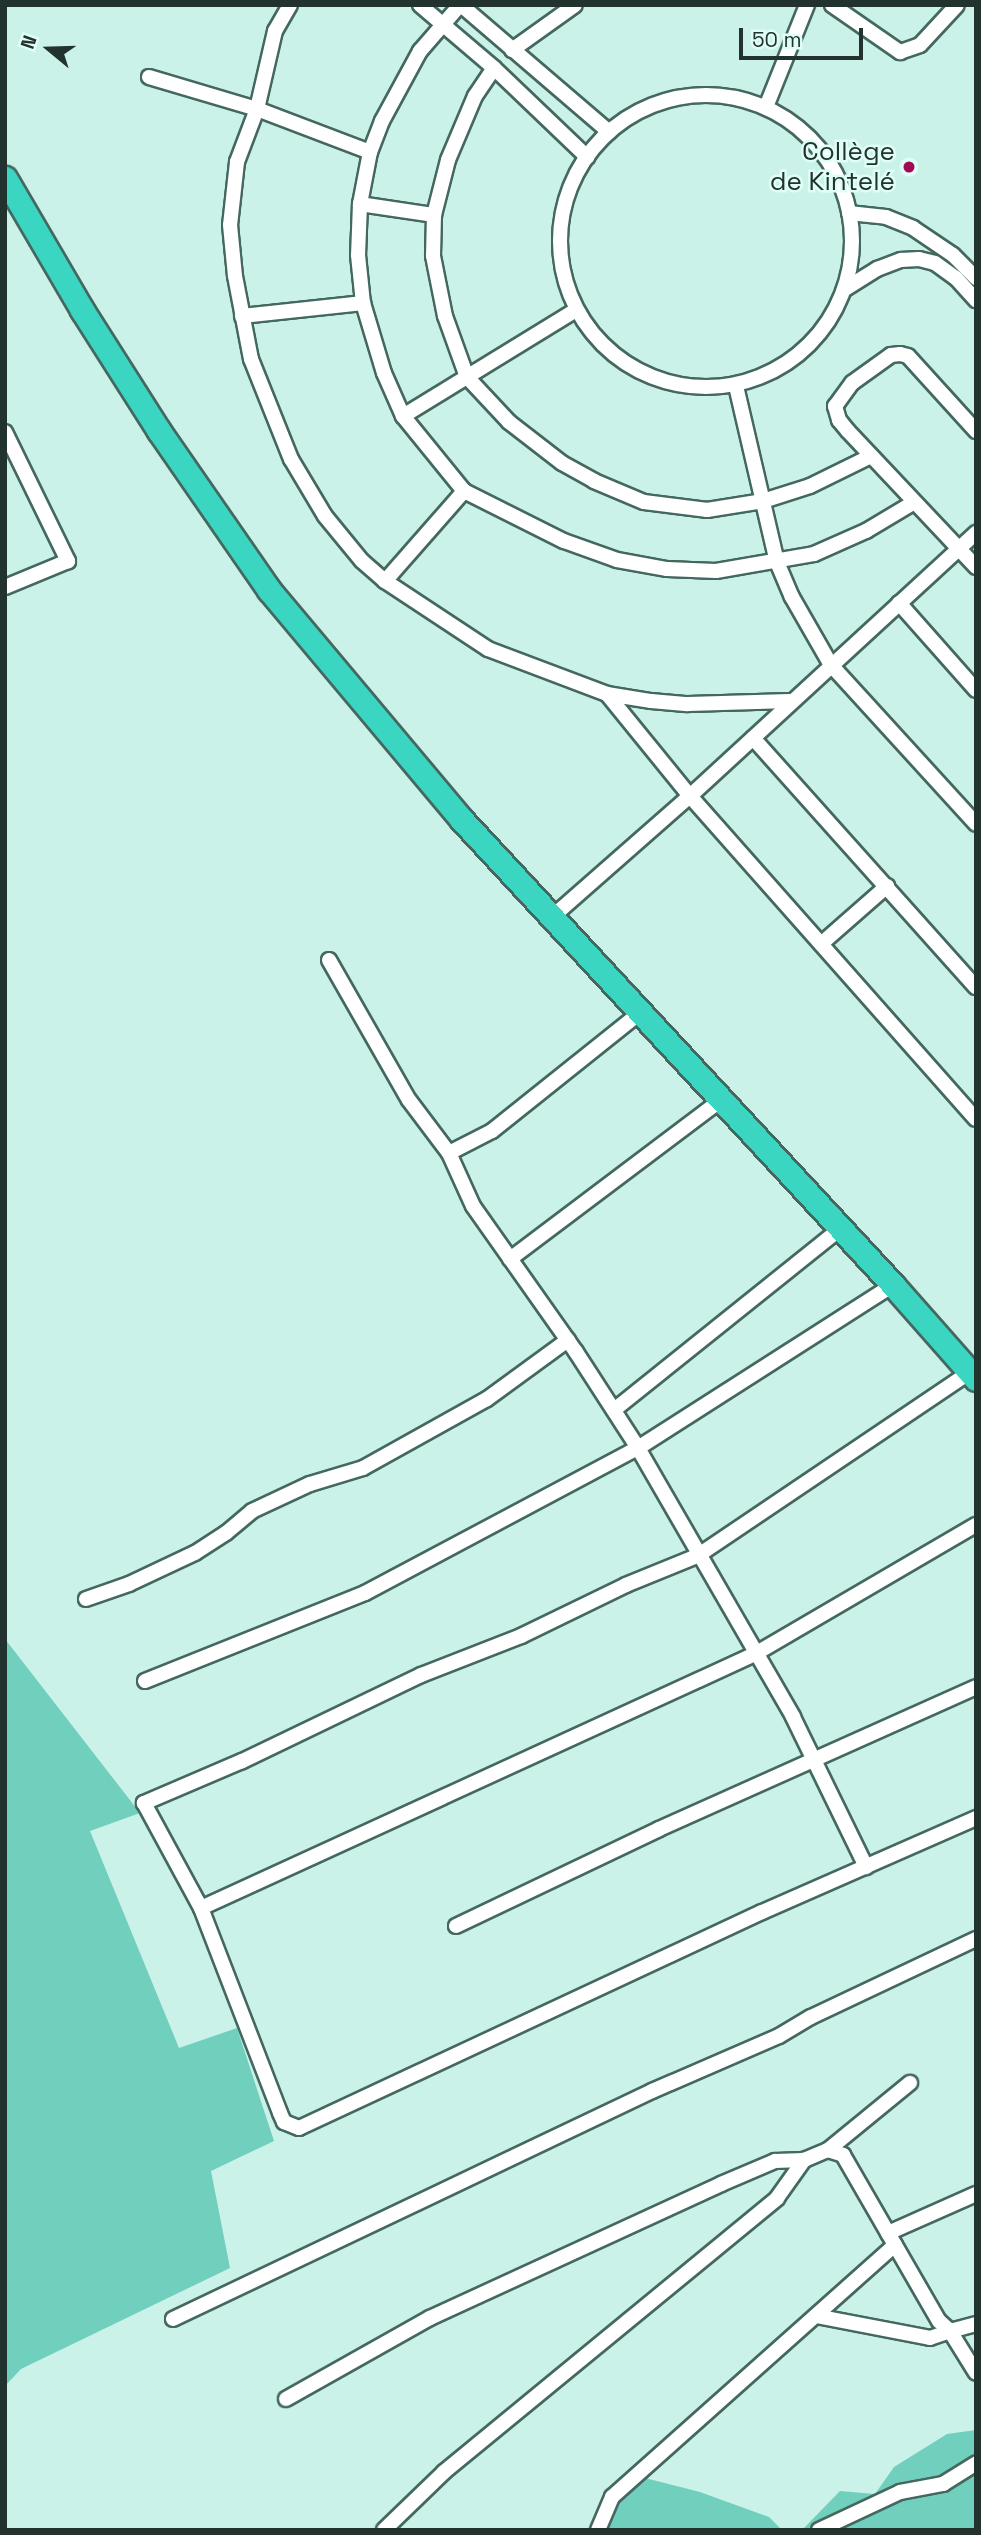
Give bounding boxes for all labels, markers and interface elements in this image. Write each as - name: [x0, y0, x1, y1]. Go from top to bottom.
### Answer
- north arrow: [14, 14, 84, 84]
- scale bar: [743, 14, 867, 58]
- text: 50 m: [752, 26, 802, 53]
- text: N: [15, 32, 43, 52]
- place label: Collège de Kintelé: [770, 136, 895, 198]
- marker: Collège de Kintelé: [901, 159, 917, 175]

